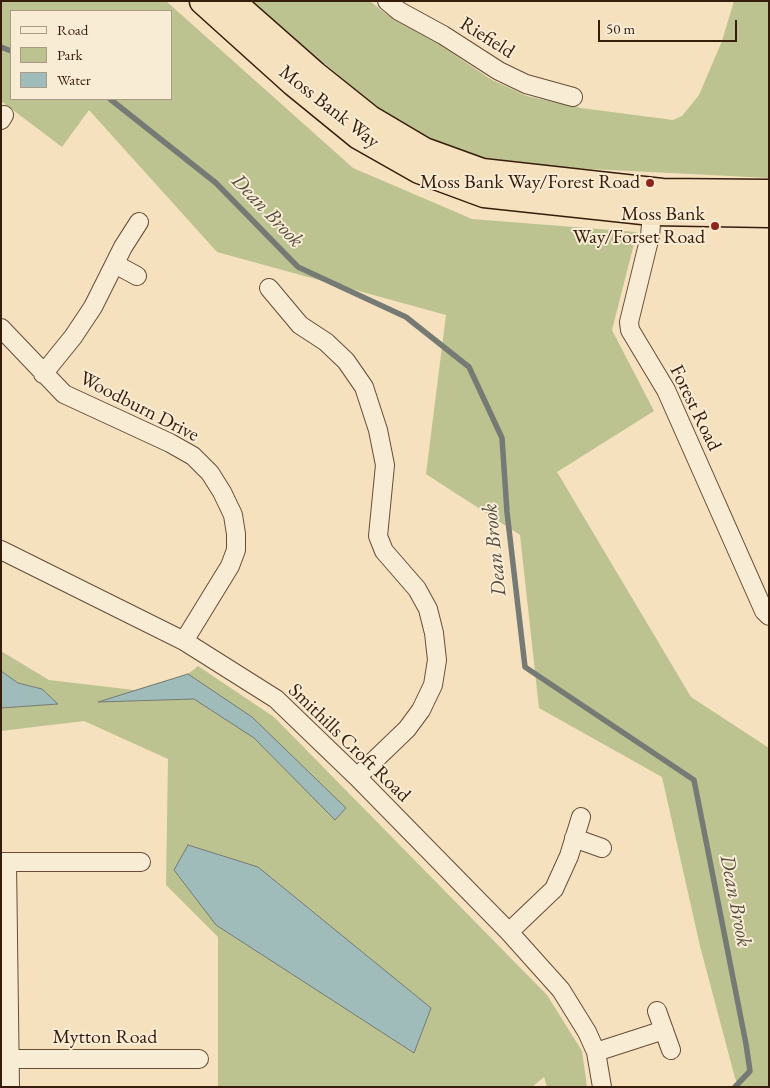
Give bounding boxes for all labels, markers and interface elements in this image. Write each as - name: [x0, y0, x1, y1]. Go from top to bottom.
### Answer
- legend: [10, 10, 172, 100]
- scale bar: [600, 10, 739, 42]
- street label: Riefield: [455, 12, 519, 64]
- text: 50 m: [606, 19, 635, 38]
- text: Road: [57, 20, 88, 39]
- text: Park: [57, 45, 83, 64]
- street label: Moss Bank Way: [274, 60, 384, 154]
- text: Water: [57, 70, 91, 89]
- water label: Dean Brook: [226, 169, 308, 253]
- place label: Moss Bank Way/Forest Road: [420, 171, 640, 195]
- marker: Moss Bank Way/Forest Road: [644, 177, 656, 189]
- place label: Moss Bank Way/Forset Road: [573, 203, 705, 250]
- marker: Moss Bank Way/Forset Road: [709, 220, 721, 232]
- street label: Forest Road: [664, 361, 726, 455]
- street label: Woodburn Drive: [75, 367, 203, 447]
- water label: Dean Brook: [478, 502, 512, 598]
- street label: Smithills Croft Road: [283, 679, 415, 807]
- water label: Dean Brook: [714, 853, 756, 949]
- street label: Mytton Road: [53, 1026, 157, 1050]

